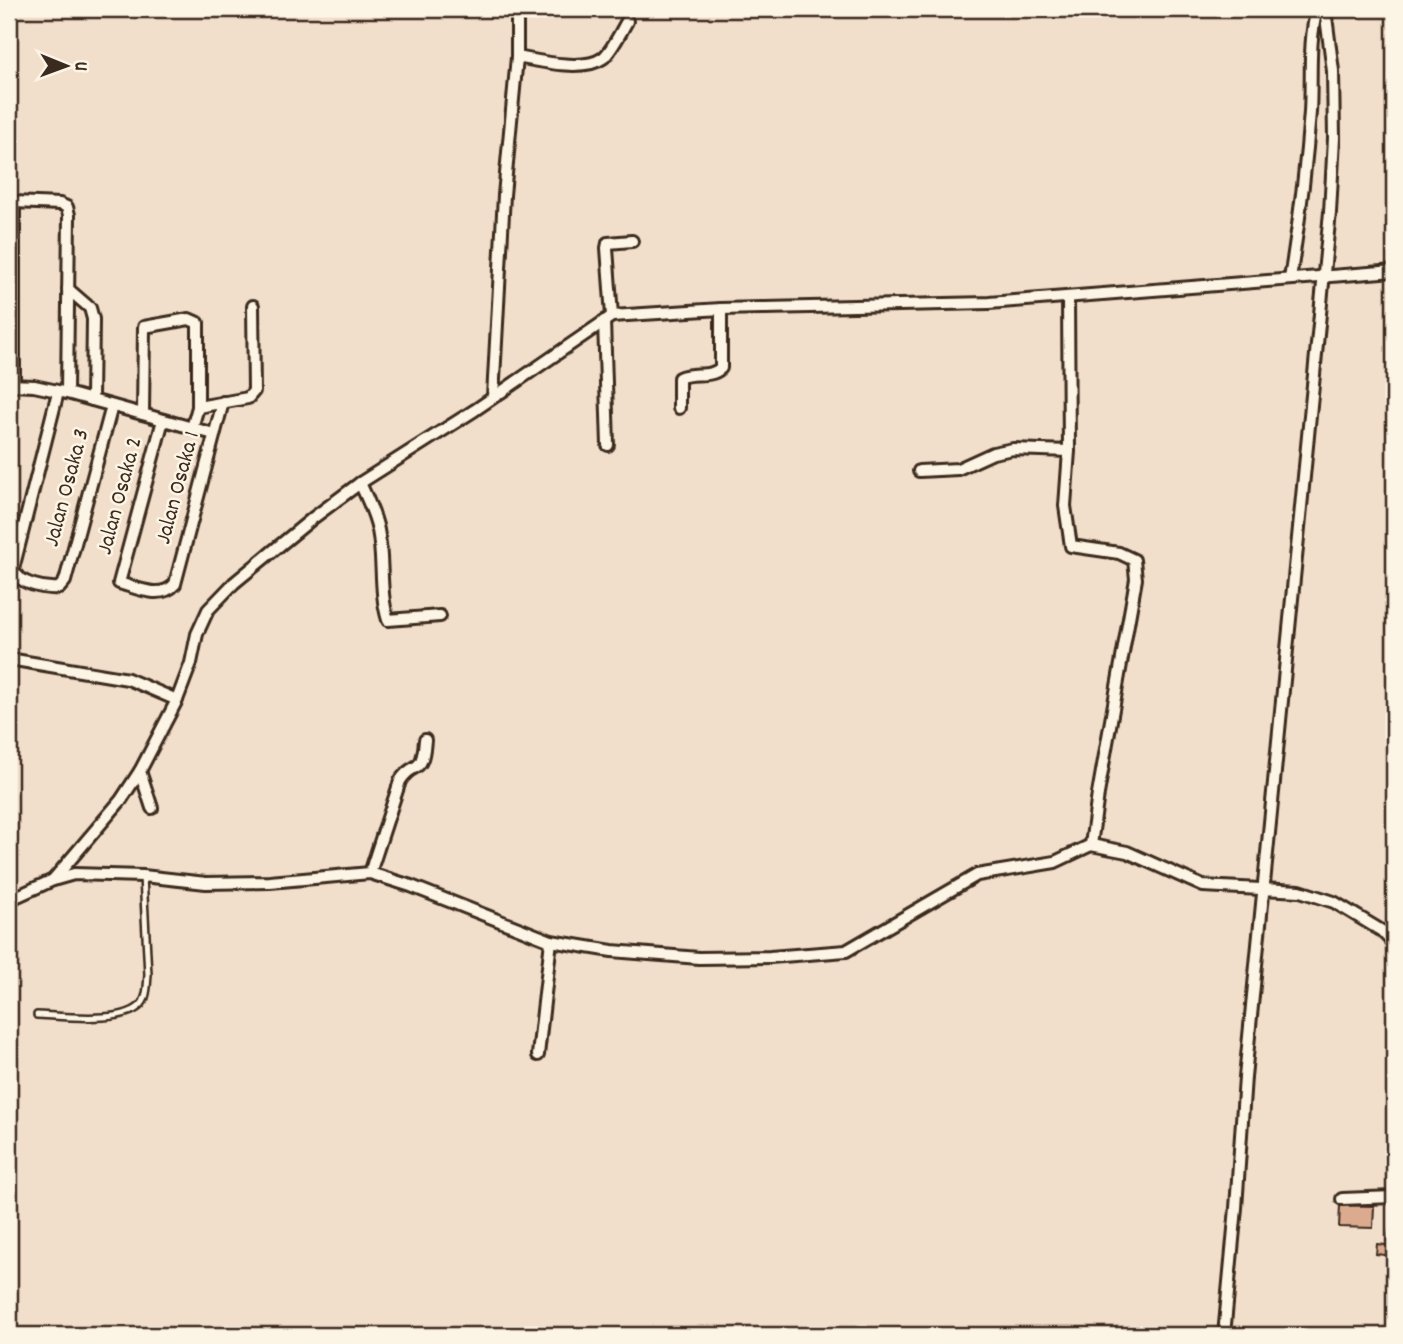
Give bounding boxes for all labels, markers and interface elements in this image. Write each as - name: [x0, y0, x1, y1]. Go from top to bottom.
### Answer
- north arrow: [32, 32, 102, 102]
- text: U: [66, 61, 93, 71]
- street label: Jalan Osaka 3: [36, 425, 100, 551]
- street label: Jalan Osaka 1: [148, 428, 210, 548]
- street label: Jalan Osaka 2: [89, 434, 153, 558]

